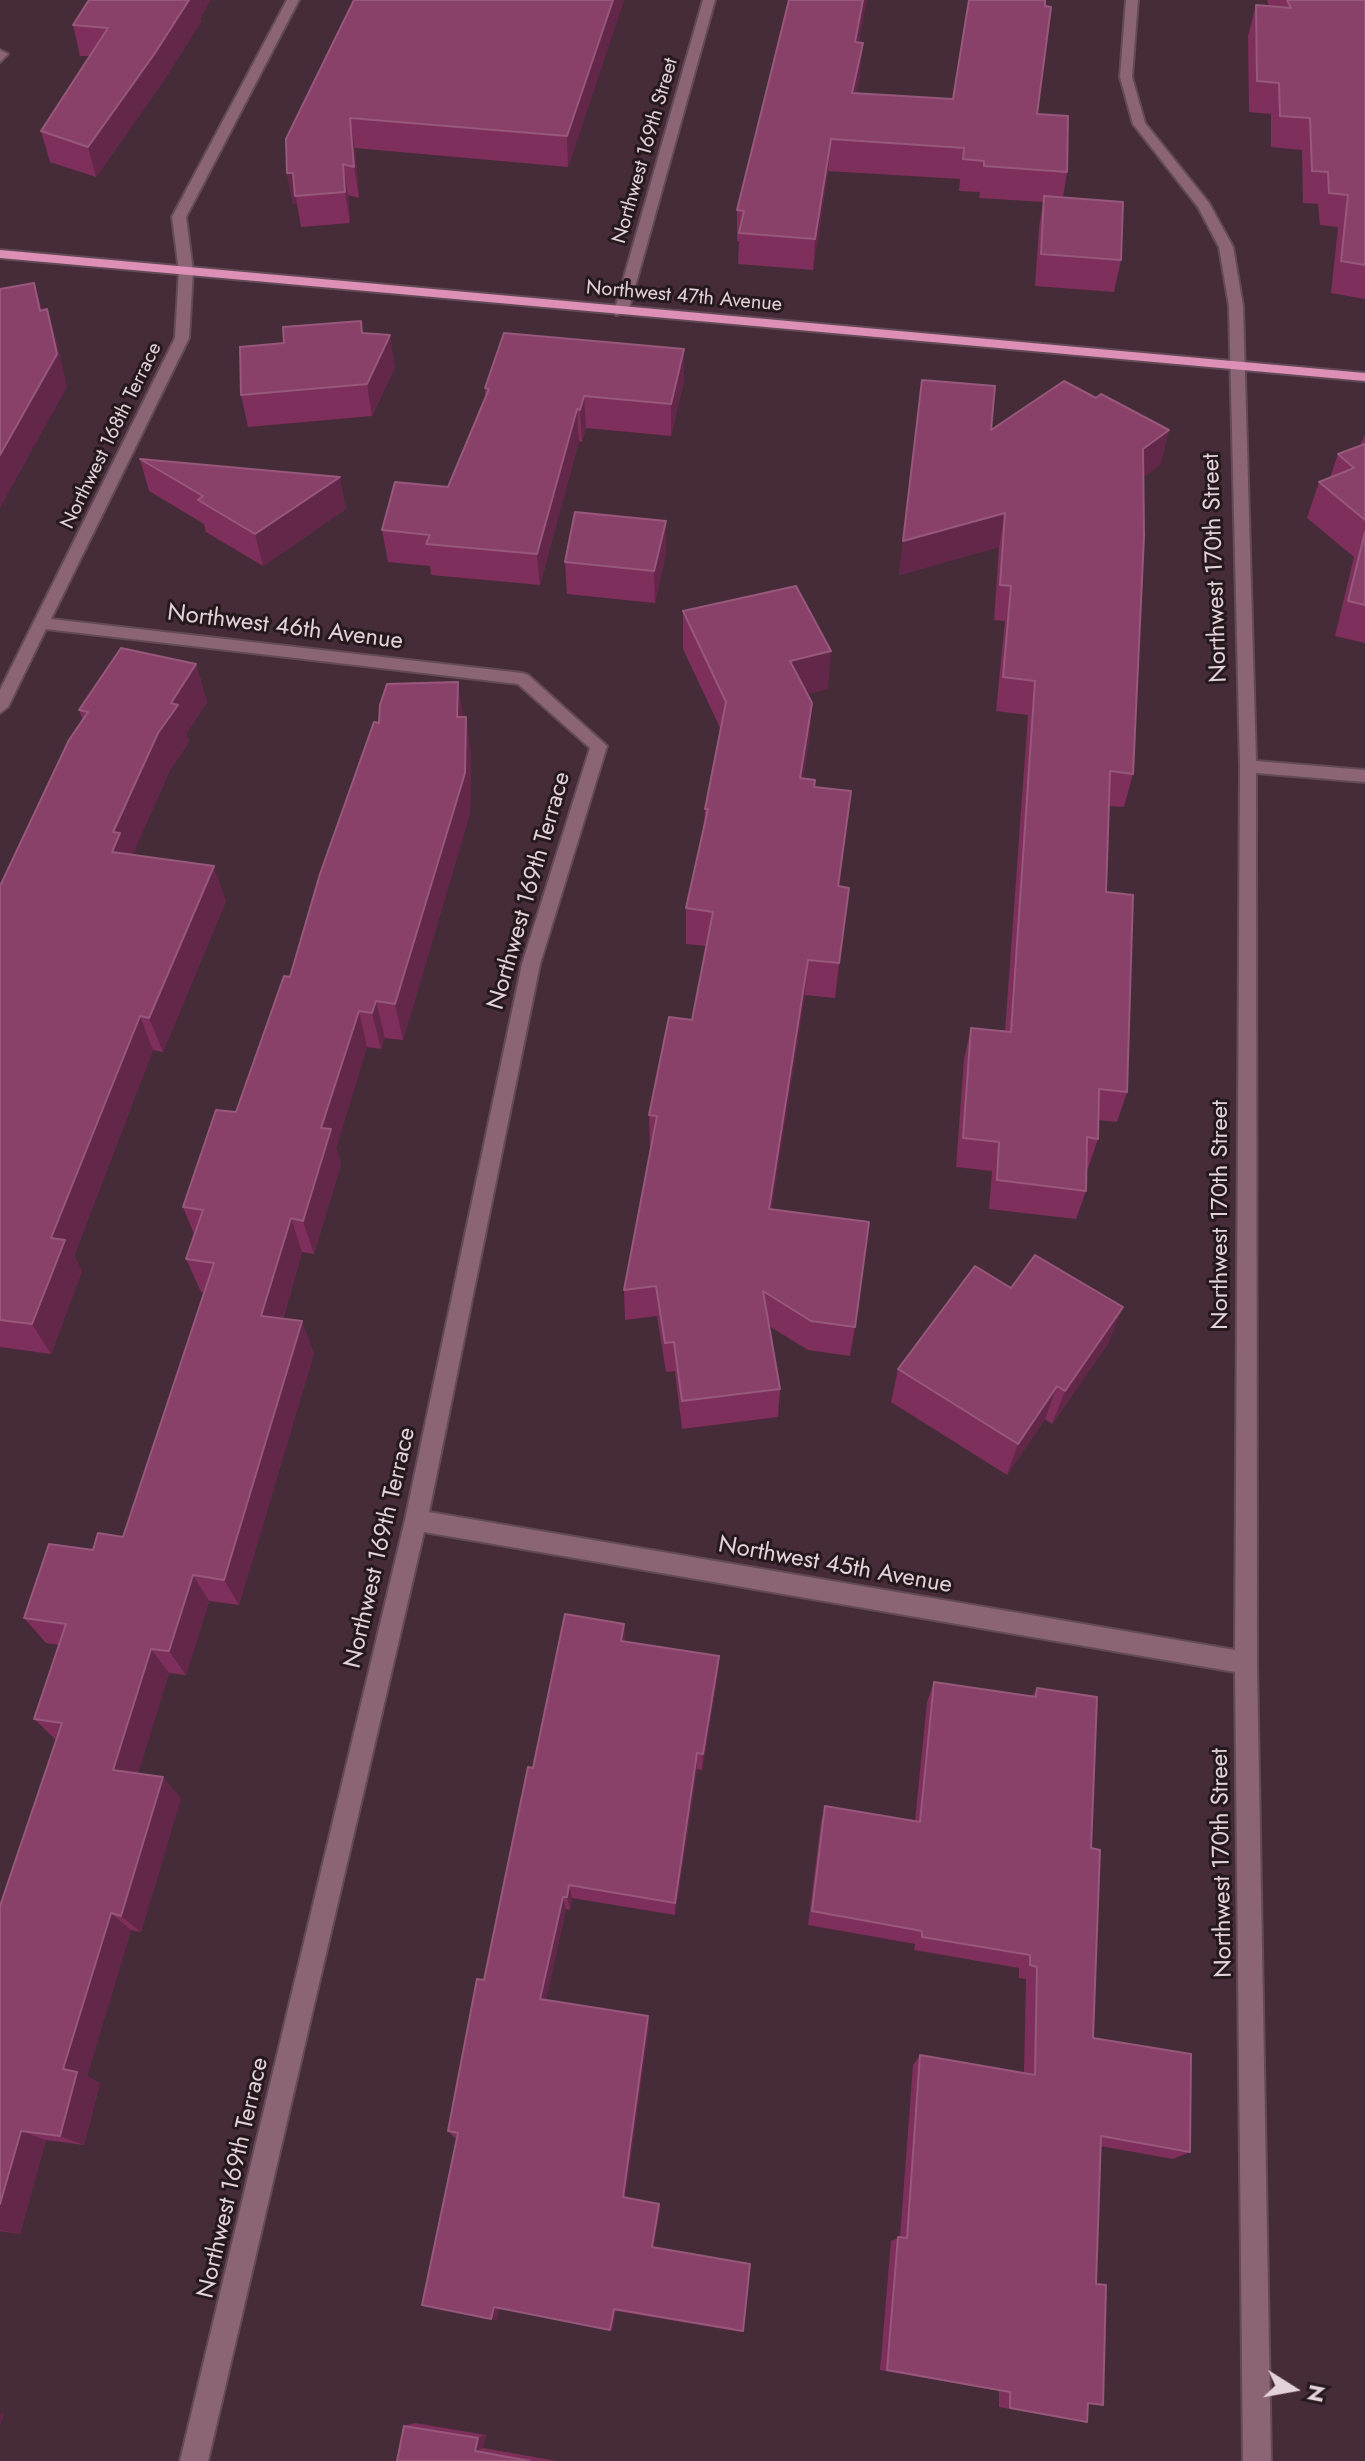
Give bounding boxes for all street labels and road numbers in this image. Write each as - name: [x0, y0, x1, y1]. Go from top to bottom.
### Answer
- street label: Northwest 169th Street: [608, 55, 684, 247]
- street label: Northwest 47th Avenue: [585, 276, 783, 318]
- street label: Northwest 168th Terrace: [56, 339, 168, 533]
- street label: Northwest 170th Street: [1198, 453, 1234, 683]
- street label: Northwest 46th Avenue: [165, 599, 405, 657]
- street label: Northwest 169th Terrace: [482, 769, 578, 1013]
- street label: Northwest 170th Street: [1207, 1100, 1235, 1330]
- street label: Northwest 169th Terrace: [339, 1425, 423, 1671]
- street label: Northwest 45th Avenue: [716, 1531, 954, 1601]
- street label: Northwest 170th Street: [1207, 1748, 1239, 1978]
- street label: Northwest 169th Terrace: [192, 2055, 276, 2301]

